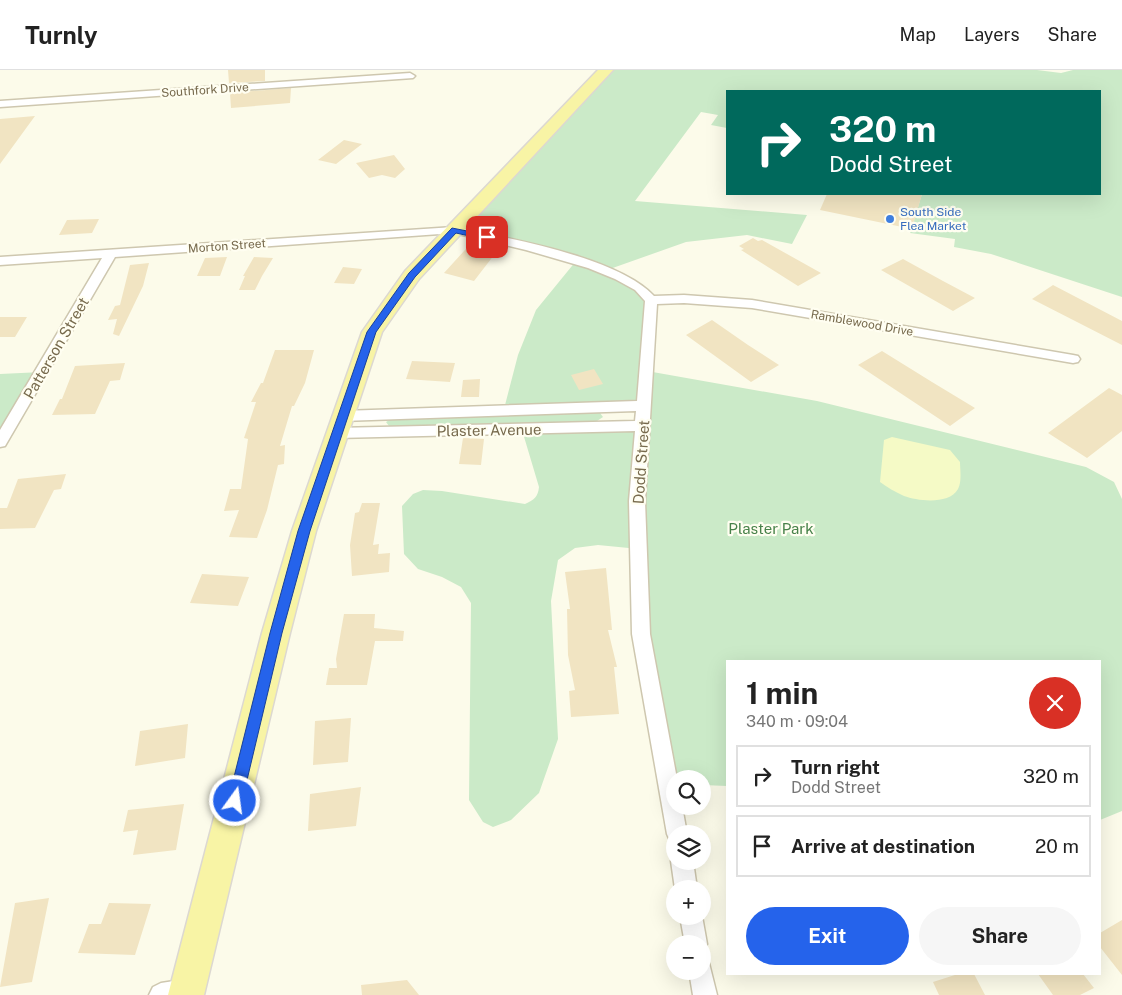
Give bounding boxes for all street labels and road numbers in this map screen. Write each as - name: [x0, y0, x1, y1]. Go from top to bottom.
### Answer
- street label: Southfork Drive: [161, 80, 249, 100]
- street label: Morton Street: [188, 236, 267, 256]
- street label: Patterson Street: [20, 294, 92, 402]
- street label: Ramblewood Drive: [810, 307, 915, 339]
- street label: Dodd Street: [630, 419, 652, 505]
- street label: Plaster Avenue: [436, 421, 542, 439]

